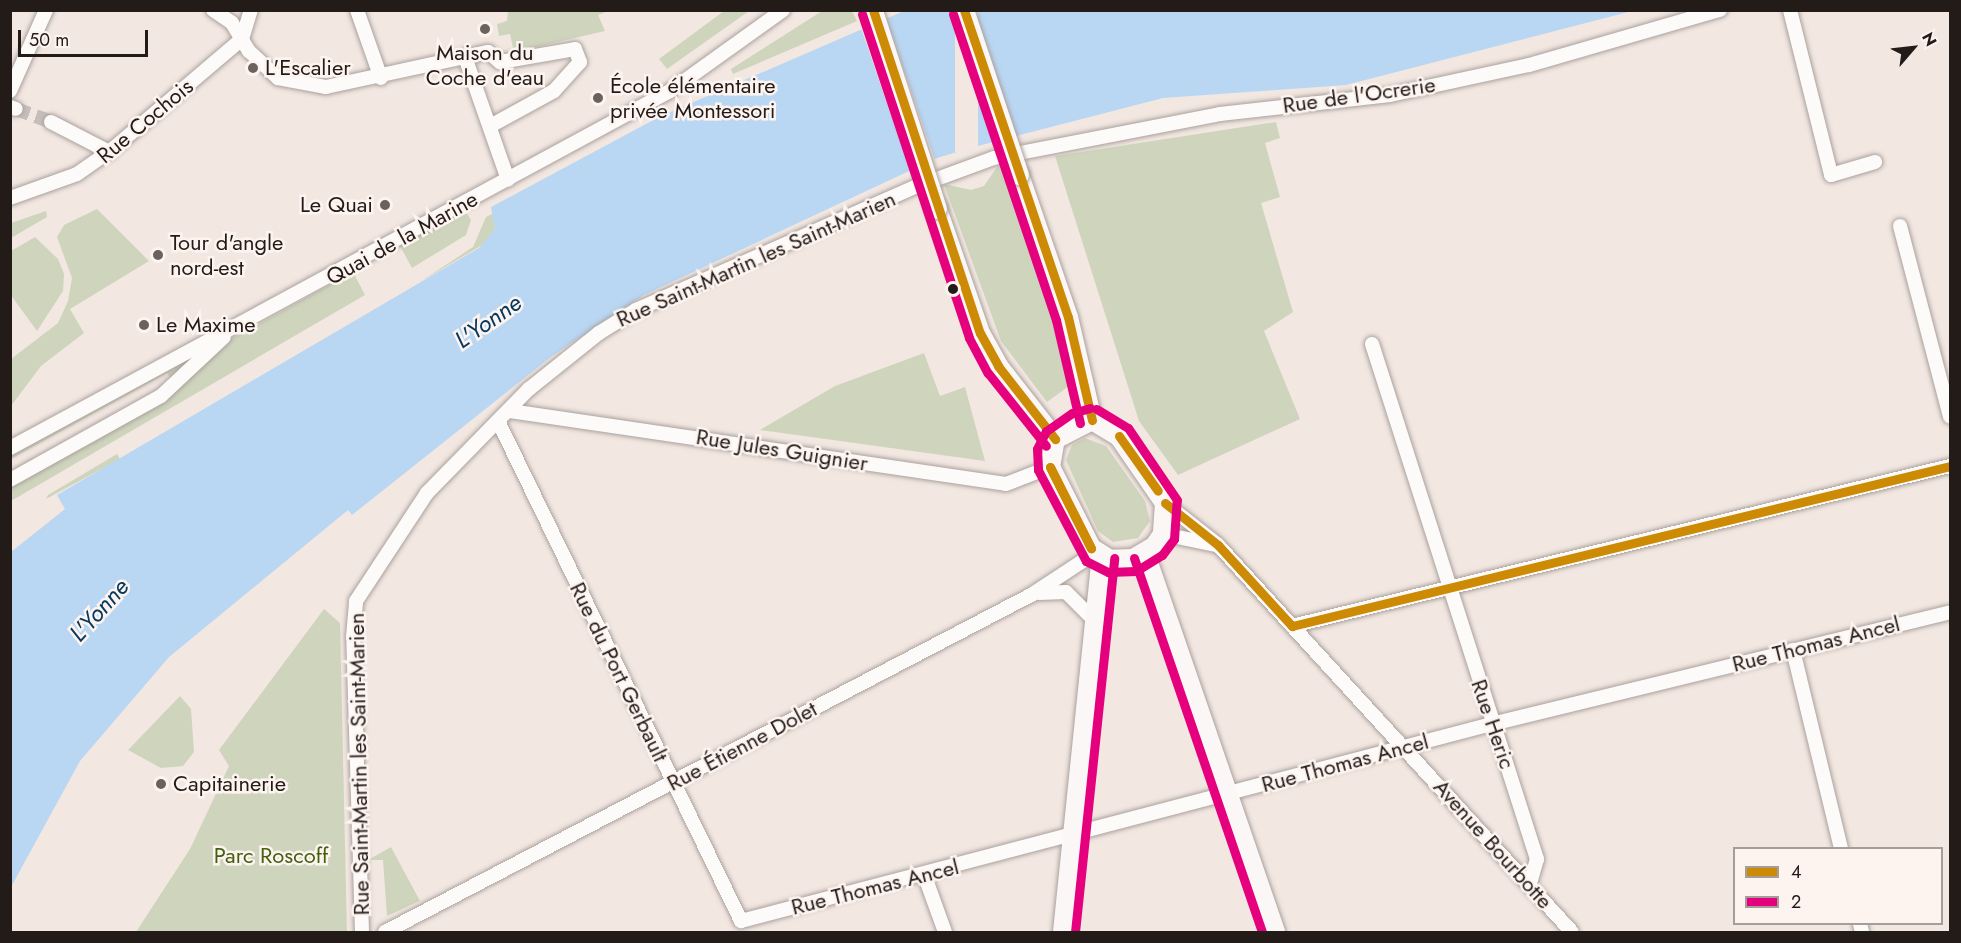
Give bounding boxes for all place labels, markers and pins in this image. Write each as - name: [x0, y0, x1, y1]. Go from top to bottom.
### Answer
- marker: Maison du Coche d'eau: [478, 22, 492, 36]
- place label: Maison du Coche d'eau: [426, 39, 544, 90]
- place label: L'Escalier: [265, 55, 351, 81]
- marker: L'Escalier: [246, 61, 260, 75]
- place label: École élémentaire privée Montessori: [610, 72, 776, 124]
- marker: École élémentaire privée Montessori: [591, 91, 605, 105]
- place label: Le Quai: [300, 192, 373, 218]
- marker: Le Quai: [378, 198, 392, 212]
- place label: Tour d'angle nord-est: [170, 229, 283, 280]
- marker: Tour d'angle nord-est: [151, 248, 165, 262]
- unlabelled marker: [947, 283, 959, 295]
- place label: Le Maxime: [156, 312, 256, 338]
- marker: Le Maxime: [137, 318, 151, 332]
- place label: Capitainerie: [173, 771, 286, 797]
- marker: Capitainerie: [154, 777, 168, 791]

